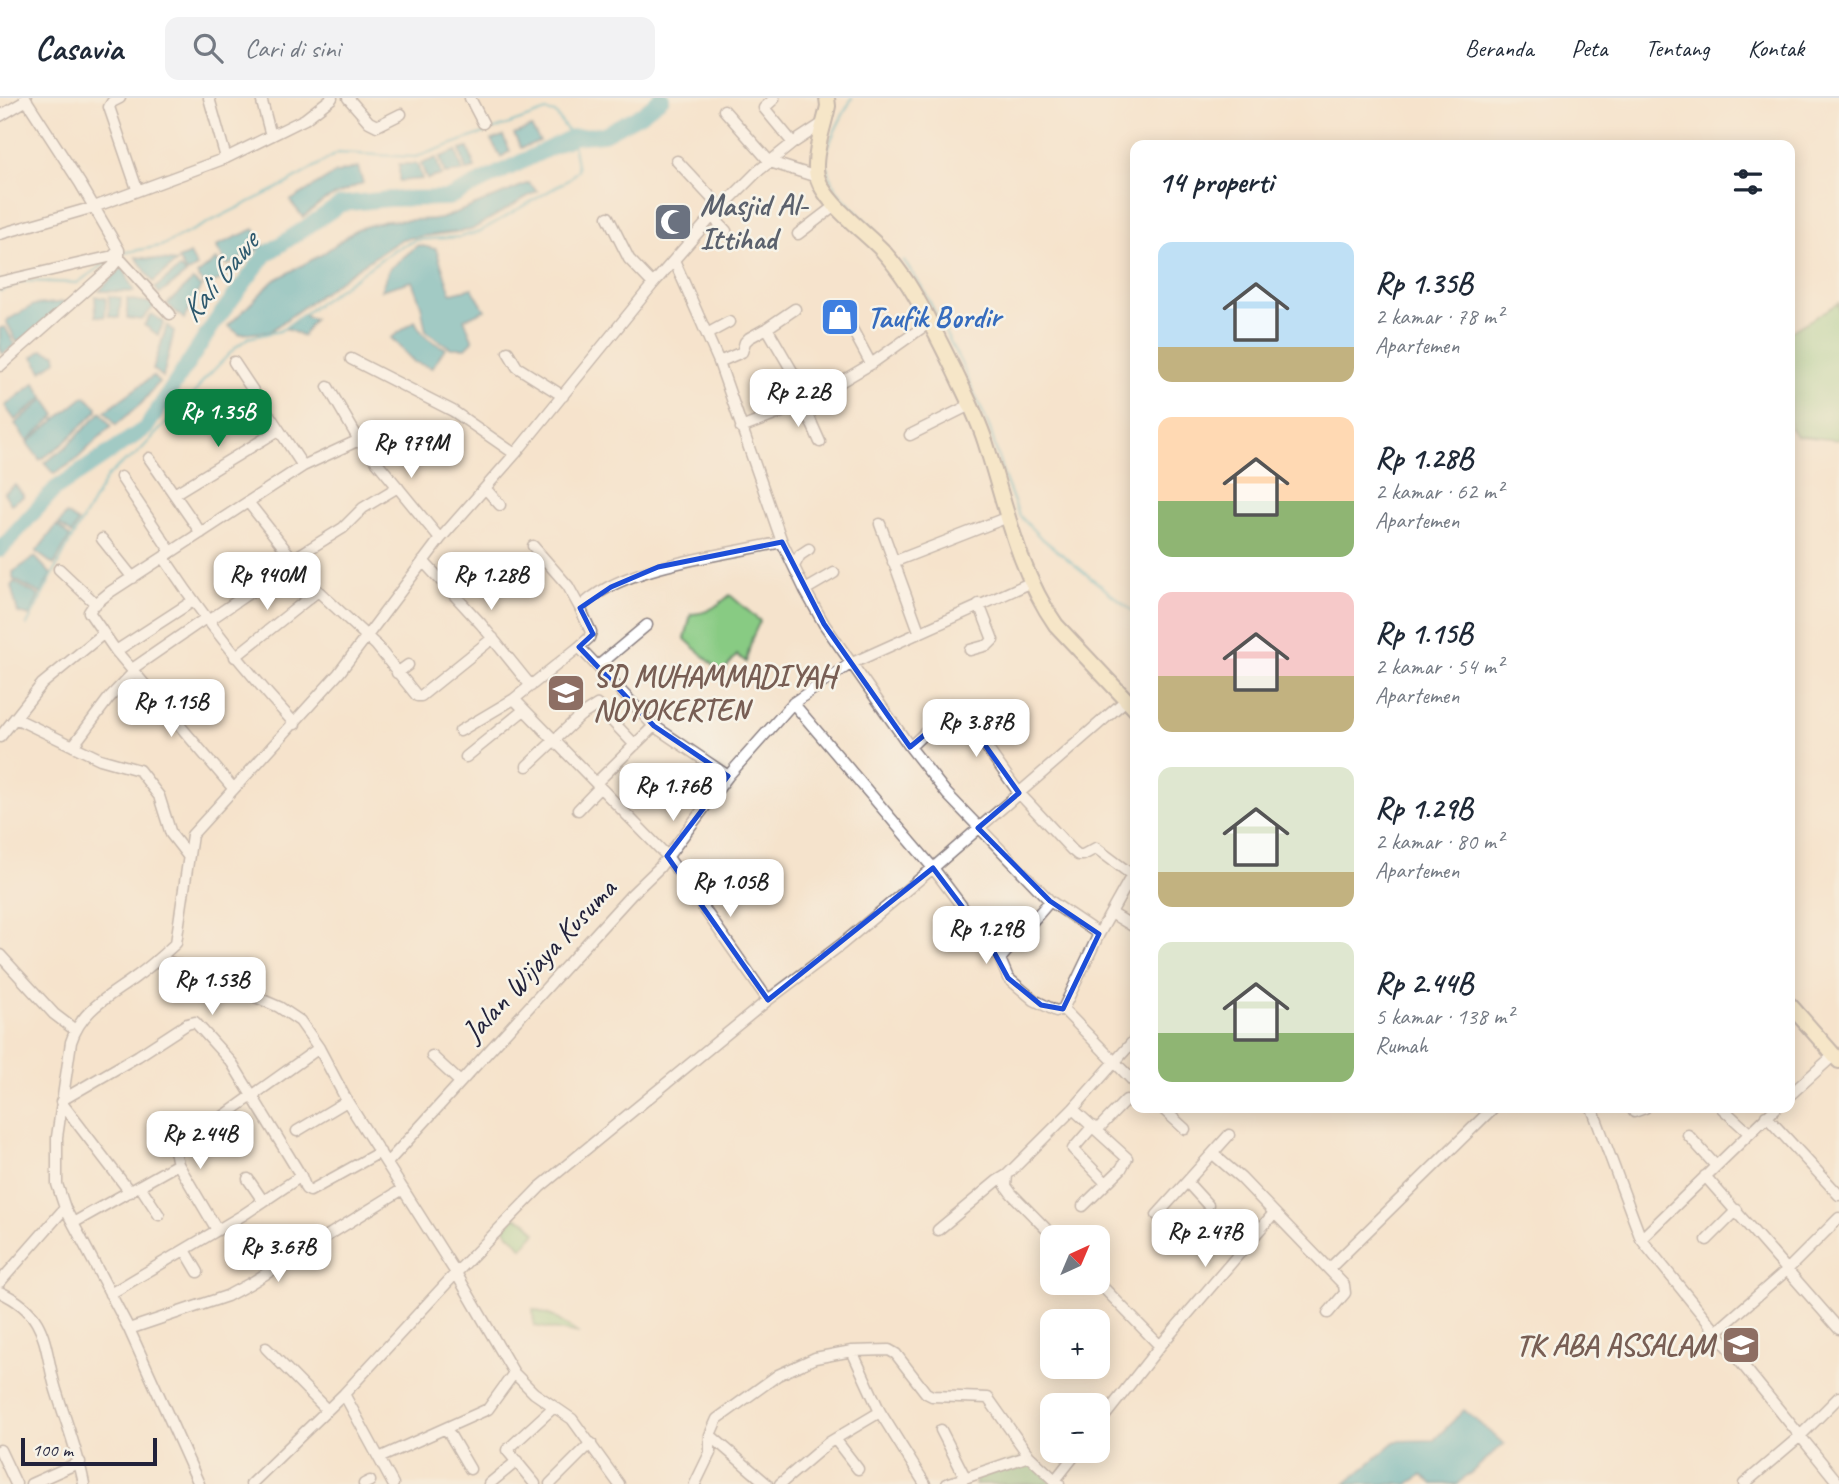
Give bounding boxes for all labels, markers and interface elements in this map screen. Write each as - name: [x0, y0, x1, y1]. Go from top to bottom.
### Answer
- search box: [165, 17, 655, 80]
- text: Casavia: [35, 27, 123, 69]
- icon: search: [189, 29, 227, 67]
- text: Cari di sini: [245, 32, 340, 65]
- text: Beranda: [1465, 33, 1533, 63]
- text: Peta: [1571, 33, 1607, 63]
- text: Tentang: [1645, 33, 1710, 63]
- text: Kontak: [1748, 33, 1804, 63]
- text: 14 properti: [1158, 163, 1273, 201]
- icon: filters: [1729, 163, 1767, 201]
- place label: Masjid Al- Ittihad: [700, 186, 810, 258]
- mosque icon: Masjid Al- Ittihad: [652, 201, 694, 243]
- water label: Kali Gawe: [170, 220, 270, 330]
- text: Rp 1.35B: [1375, 264, 1472, 302]
- icon: home: [1214, 270, 1298, 354]
- shop icon: Taufik Bordir: [819, 296, 861, 338]
- place label: Taufik Bordir: [867, 298, 1004, 336]
- text: 2 kamar · 78 m²: [1375, 302, 1503, 331]
- text: Apartemen: [1375, 331, 1459, 360]
- pin: Rp 2.2B: [733, 370, 863, 429]
- text: Rp 2.2B: [766, 377, 830, 406]
- pin: Rp 1.35B: [146, 390, 290, 449]
- text: Rp 1.35B: [181, 397, 255, 426]
- pin: Rp 979M: [346, 420, 476, 480]
- text: Rp 979M: [374, 428, 448, 457]
- text: Rp 1.28B: [1375, 439, 1473, 477]
- icon: home: [1214, 445, 1298, 529]
- text: 2 kamar · 62 m²: [1375, 477, 1503, 506]
- text: Apartemen: [1375, 506, 1459, 535]
- pin: Rp 940M: [202, 552, 332, 612]
- pin: Rp 1.28B: [419, 552, 563, 612]
- text: Rp 940M: [230, 560, 304, 589]
- text: Rp 1.28B: [454, 560, 528, 589]
- text: Rp 1.15B: [1375, 614, 1472, 652]
- icon: home: [1214, 620, 1298, 704]
- text: 2 kamar · 54 m²: [1375, 652, 1503, 681]
- place label: SD MUHAMMADIYAH NOYOKERTEN: [593, 657, 841, 729]
- school or university icon: SD MUHAMMADIYAH NOYOKERTEN: [545, 672, 587, 714]
- pin: Rp 1.15B: [99, 680, 243, 739]
- text: Apartemen: [1375, 681, 1459, 710]
- text: Rp 1.15B: [134, 687, 208, 716]
- pin: Rp 3.87B: [904, 700, 1048, 759]
- text: Rp 3.87B: [939, 707, 1013, 736]
- pin: Rp 1.76B: [601, 764, 745, 823]
- text: Rp 1.76B: [635, 771, 711, 800]
- text: Rp 1.29B: [1375, 789, 1472, 827]
- icon: home: [1214, 795, 1298, 879]
- text: 2 kamar · 80 m²: [1375, 827, 1503, 856]
- text: Apartemen: [1375, 856, 1459, 885]
- pin: Rp 1.05B: [658, 860, 802, 919]
- text: Rp 1.05B: [693, 867, 767, 896]
- street label: Jalan Wijaya Kusuma: [452, 869, 626, 1051]
- pin: Rp 1.29B: [914, 906, 1058, 966]
- text: Rp 1.29B: [949, 914, 1023, 943]
- pin: Rp 1.53B: [140, 958, 284, 1017]
- text: Rp 2.44B: [1375, 964, 1473, 1002]
- text: Rp 1.53B: [175, 965, 249, 994]
- icon: home: [1214, 970, 1298, 1054]
- text: 5 kamar · 138 m²: [1375, 1002, 1513, 1031]
- text: Rumah: [1375, 1031, 1428, 1060]
- pin: Rp 2.44B: [128, 1112, 272, 1171]
- text: Rp 2.44B: [163, 1119, 237, 1148]
- pin: Rp 2.47B: [1133, 1210, 1277, 1269]
- text: Rp 2.47B: [1168, 1217, 1242, 1246]
- pin: Rp 3.67B: [206, 1224, 350, 1284]
- north arrow: [1040, 1225, 1110, 1295]
- map controls: [1040, 1225, 1110, 1463]
- text: Rp 3.67B: [240, 1232, 316, 1261]
- button: +: [1040, 1309, 1110, 1379]
- school or university icon: TK ABA ASSALAM: [1720, 1324, 1762, 1366]
- place label: TK ABA ASSALAM: [1516, 1326, 1718, 1364]
- button: −: [1040, 1393, 1110, 1463]
- scale bar: [21, 1435, 158, 1467]
- text: 100 m: [32, 1438, 73, 1462]

